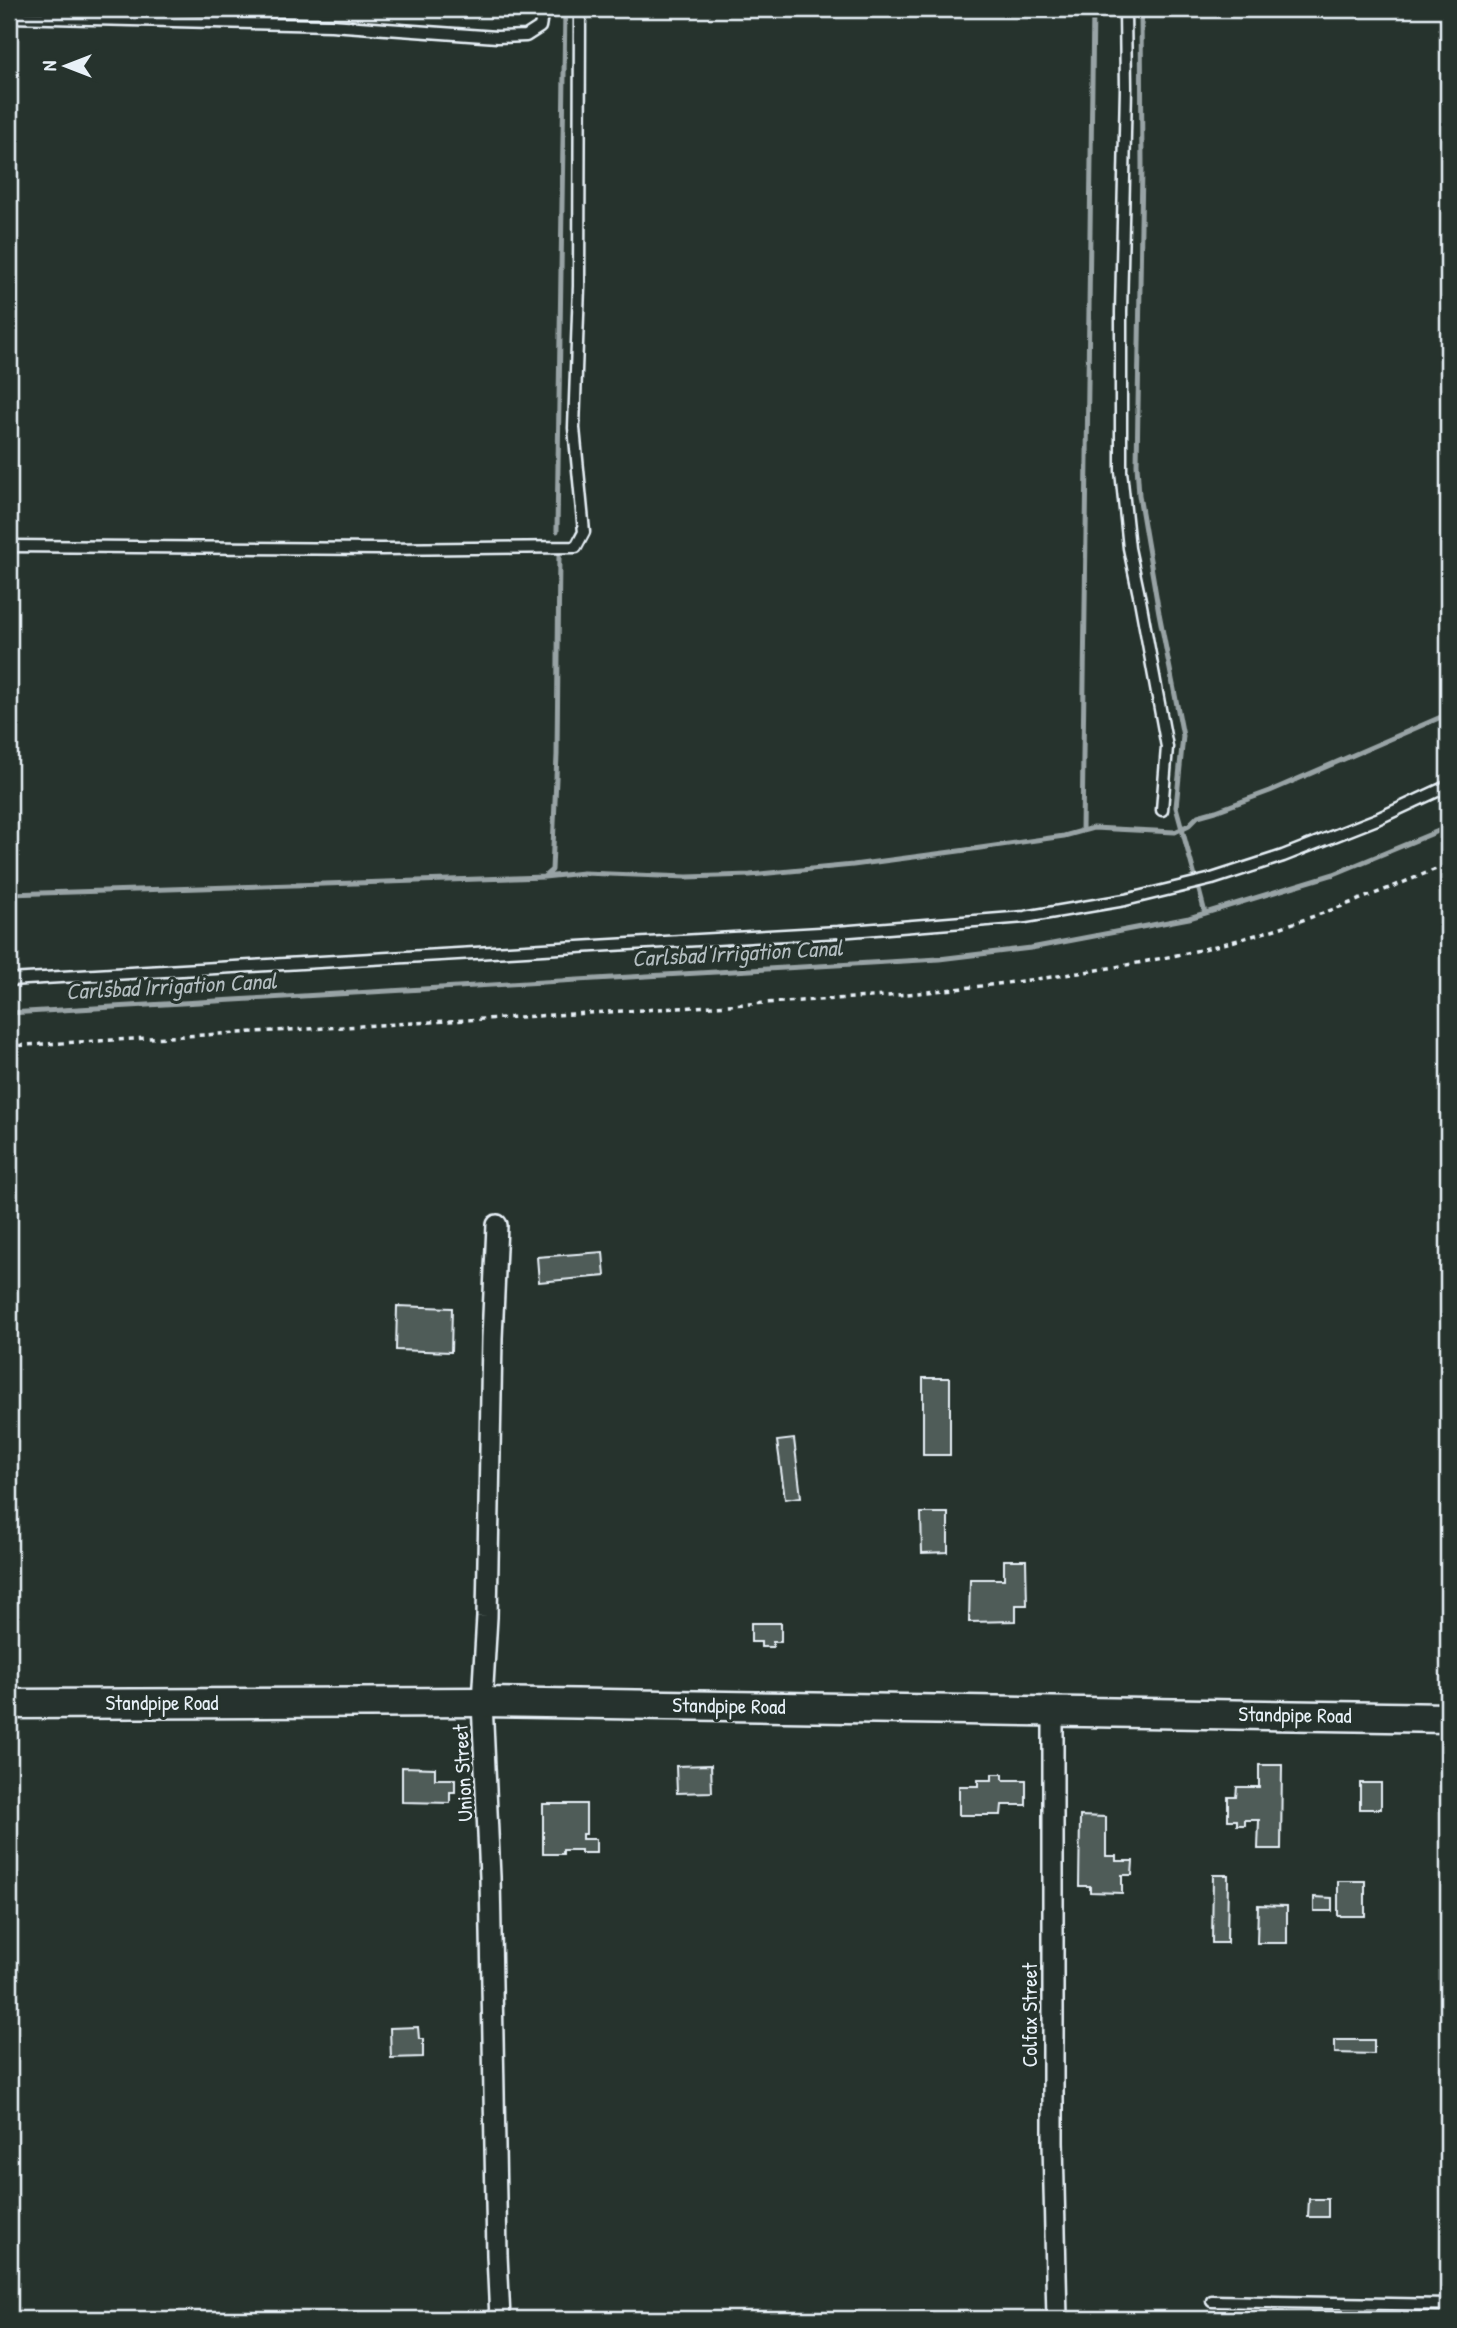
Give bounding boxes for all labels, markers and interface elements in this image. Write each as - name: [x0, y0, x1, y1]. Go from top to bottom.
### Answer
- north arrow: [32, 32, 102, 102]
- text: N: [36, 61, 62, 71]
- water label: Carlsbad Irrigation Canal: [631, 931, 844, 974]
- water label: Carlsbad Irrigation Canal: [65, 964, 278, 1007]
- street label: Standpipe Road: [105, 1688, 219, 1717]
- street label: Standpipe Road: [672, 1690, 786, 1721]
- street label: Standpipe Road: [1238, 1699, 1352, 1730]
- street label: Union Street: [445, 1723, 480, 1822]
- street label: Colfax Street: [1015, 1962, 1044, 2067]

